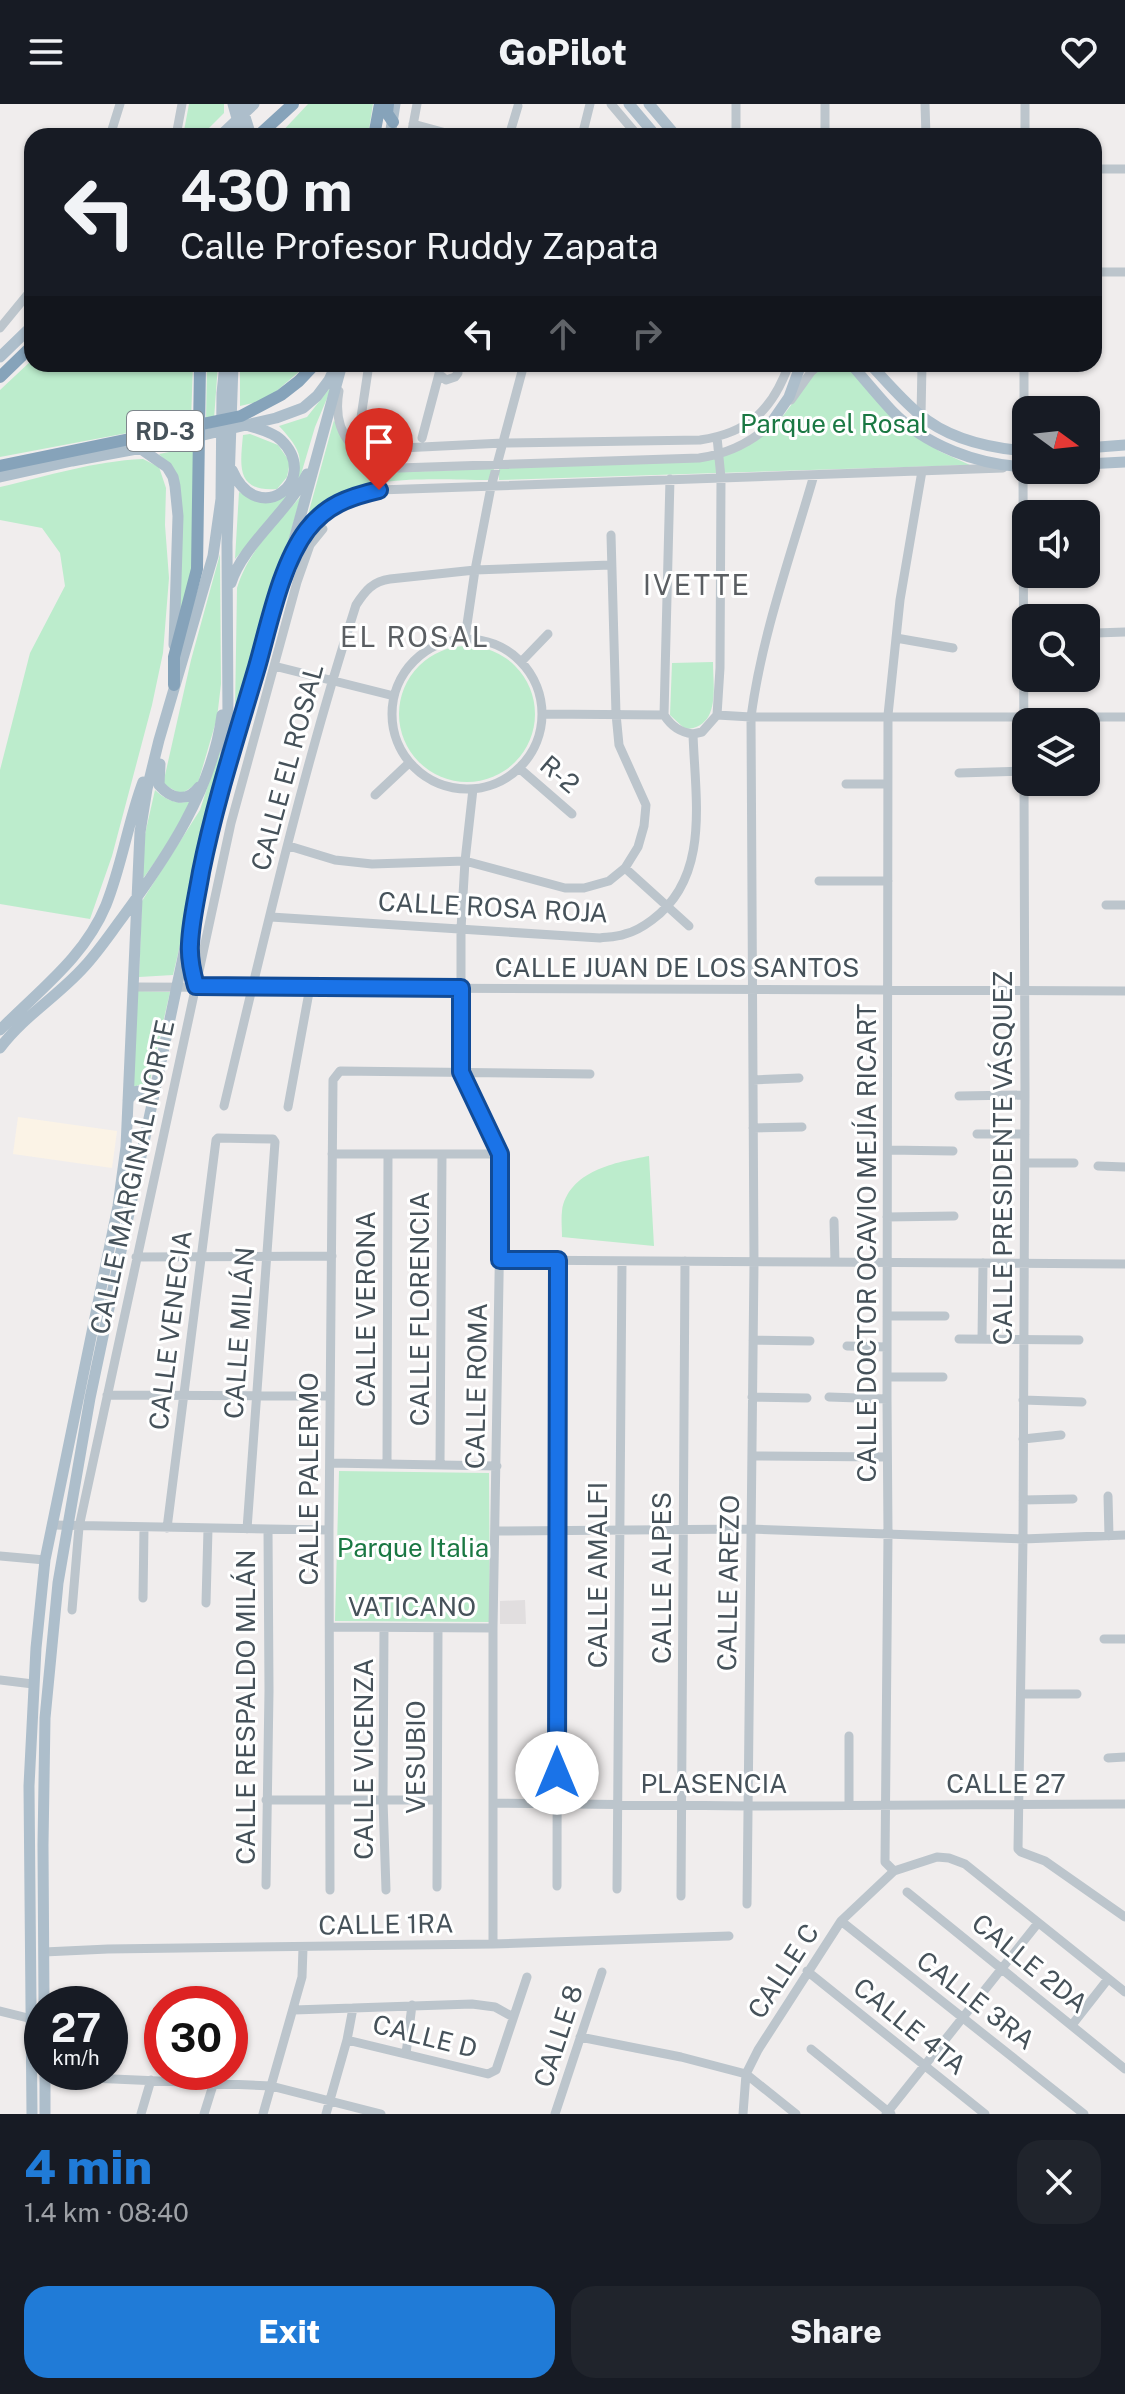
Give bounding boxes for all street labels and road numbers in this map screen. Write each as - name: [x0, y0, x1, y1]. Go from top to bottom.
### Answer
- road number: RD-3: [127, 411, 203, 451]
- street label: CALLE EL ROSAL: [244, 660, 330, 874]
- street label: R-2: [534, 749, 586, 799]
- street label: CALLE ROSA ROJA: [377, 885, 609, 929]
- street label: CALLE JUAN DE LOS SANTOS: [495, 952, 859, 983]
- street label: CALLE PRESIDENTE VÁSQUEZ: [987, 971, 1018, 1345]
- street label: CALLE DOCTOR OCAVIO MEJÍA RICART: [851, 1003, 882, 1483]
- street label: CALLE MARGINAL NORTE: [83, 1017, 181, 1337]
- street label: CALLE FLORENCIA: [404, 1192, 435, 1426]
- street label: CALLE VERONA: [350, 1211, 381, 1407]
- street label: CALLE VENECIA: [142, 1228, 198, 1432]
- street label: CALLE MILÁN: [218, 1246, 260, 1420]
- street label: CALLE ROMA: [459, 1303, 493, 1469]
- street label: CALLE PALERMO: [293, 1373, 324, 1585]
- street label: CALLE AMALFI: [582, 1482, 613, 1668]
- street label: CALLE ALPES: [646, 1492, 677, 1664]
- street label: CALLE AREZO: [711, 1495, 745, 1671]
- street label: CALLE RESPALDO MILÁN: [230, 1549, 261, 1865]
- street label: VATICANO: [348, 1591, 476, 1622]
- street label: CALLE VICENZA: [348, 1658, 379, 1860]
- street label: VESUBIO: [400, 1700, 431, 1814]
- street label: PLASENCIA: [641, 1768, 788, 1799]
- street label: CALLE 27: [946, 1768, 1066, 1799]
- street label: CALLE 1RA: [318, 1907, 454, 1941]
- street label: CALLE 2DA: [966, 1907, 1094, 2019]
- street label: CALLE C: [741, 1918, 825, 2024]
- street label: CALLE 3RA: [911, 1944, 1041, 2056]
- street label: CALLE 4TA: [847, 1971, 973, 2081]
- street label: CALLE 8: [527, 1981, 589, 2091]
- street label: CALLE D: [370, 2008, 480, 2064]

